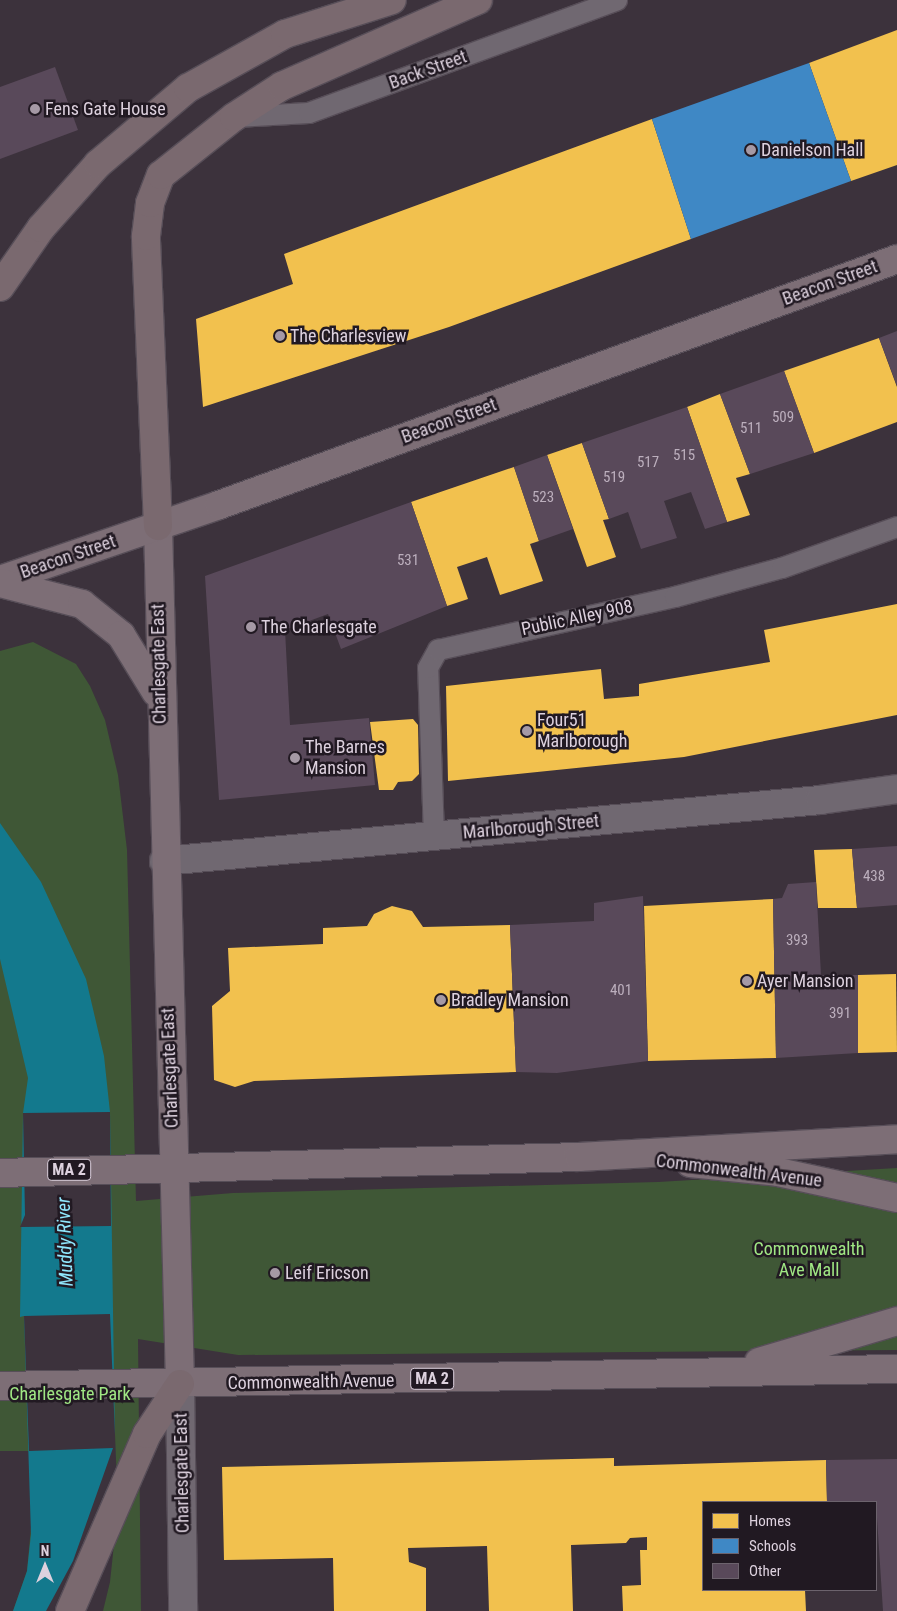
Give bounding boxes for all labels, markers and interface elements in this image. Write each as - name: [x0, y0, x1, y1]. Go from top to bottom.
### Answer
- street label: Back Street: [386, 46, 470, 94]
- place label: Fens Gate House: [45, 98, 166, 120]
- marker: Fens Gate House: [29, 103, 41, 115]
- place label: Danielson Hall: [761, 139, 863, 161]
- marker: Danielson Hall: [745, 144, 757, 156]
- street label: Beacon Street: [780, 256, 880, 310]
- place label: The Charlesview: [290, 325, 406, 347]
- marker: The Charlesview: [274, 330, 286, 342]
- street label: Beacon Street: [399, 394, 499, 448]
- house number: 509: [772, 409, 794, 427]
- house number: 511: [740, 420, 762, 438]
- house number: 515: [673, 447, 695, 465]
- house number: 517: [637, 454, 659, 472]
- house number: 519: [603, 469, 625, 487]
- house number: 523: [532, 489, 554, 507]
- street label: Beacon Street: [18, 531, 118, 583]
- house number: 531: [397, 552, 419, 570]
- street label: Public Alley 908: [519, 596, 635, 640]
- street label: Charlesgate East: [147, 604, 171, 724]
- place label: The Charlesgate: [261, 616, 377, 638]
- marker: The Charlesgate: [245, 621, 257, 633]
- place label: Four51 Marlborough: [537, 710, 627, 752]
- marker: Four51 Marlborough: [521, 725, 533, 737]
- place label: The Barnes Mansion: [305, 737, 385, 780]
- marker: The Barnes Mansion: [289, 752, 301, 764]
- street label: Marlborough Street: [462, 810, 600, 844]
- house number: 438: [863, 868, 885, 886]
- house number: 393: [786, 932, 808, 950]
- place label: Ayer Mansion: [757, 970, 853, 992]
- marker: Ayer Mansion: [741, 975, 753, 987]
- house number: 401: [610, 982, 632, 1000]
- place label: Bradley Mansion: [451, 989, 569, 1011]
- marker: Bradley Mansion: [435, 994, 447, 1006]
- house number: 391: [829, 1005, 851, 1023]
- street label: Charlesgate East: [157, 1008, 183, 1128]
- street label: Commonwealth Avenue: [655, 1150, 823, 1192]
- road number: MA 2: [46, 1156, 92, 1184]
- water label: Muddy River: [52, 1197, 78, 1287]
- park label: Commonwealth Ave Mall: [753, 1239, 865, 1282]
- place label: Leif Ericson: [285, 1262, 369, 1284]
- marker: Leif Ericson: [269, 1267, 281, 1279]
- road number: MA 2: [410, 1366, 454, 1392]
- street label: Commonwealth Avenue: [227, 1370, 395, 1394]
- park label: Charlesgate Park: [9, 1383, 131, 1405]
- street label: Charlesgate East: [170, 1413, 194, 1533]
- legend: [702, 1501, 877, 1591]
- text: Homes: [749, 1512, 791, 1530]
- text: Schools: [749, 1537, 796, 1555]
- north arrow: [20, 1541, 70, 1591]
- text: N: [41, 1543, 49, 1559]
- text: Other: [749, 1562, 781, 1580]

